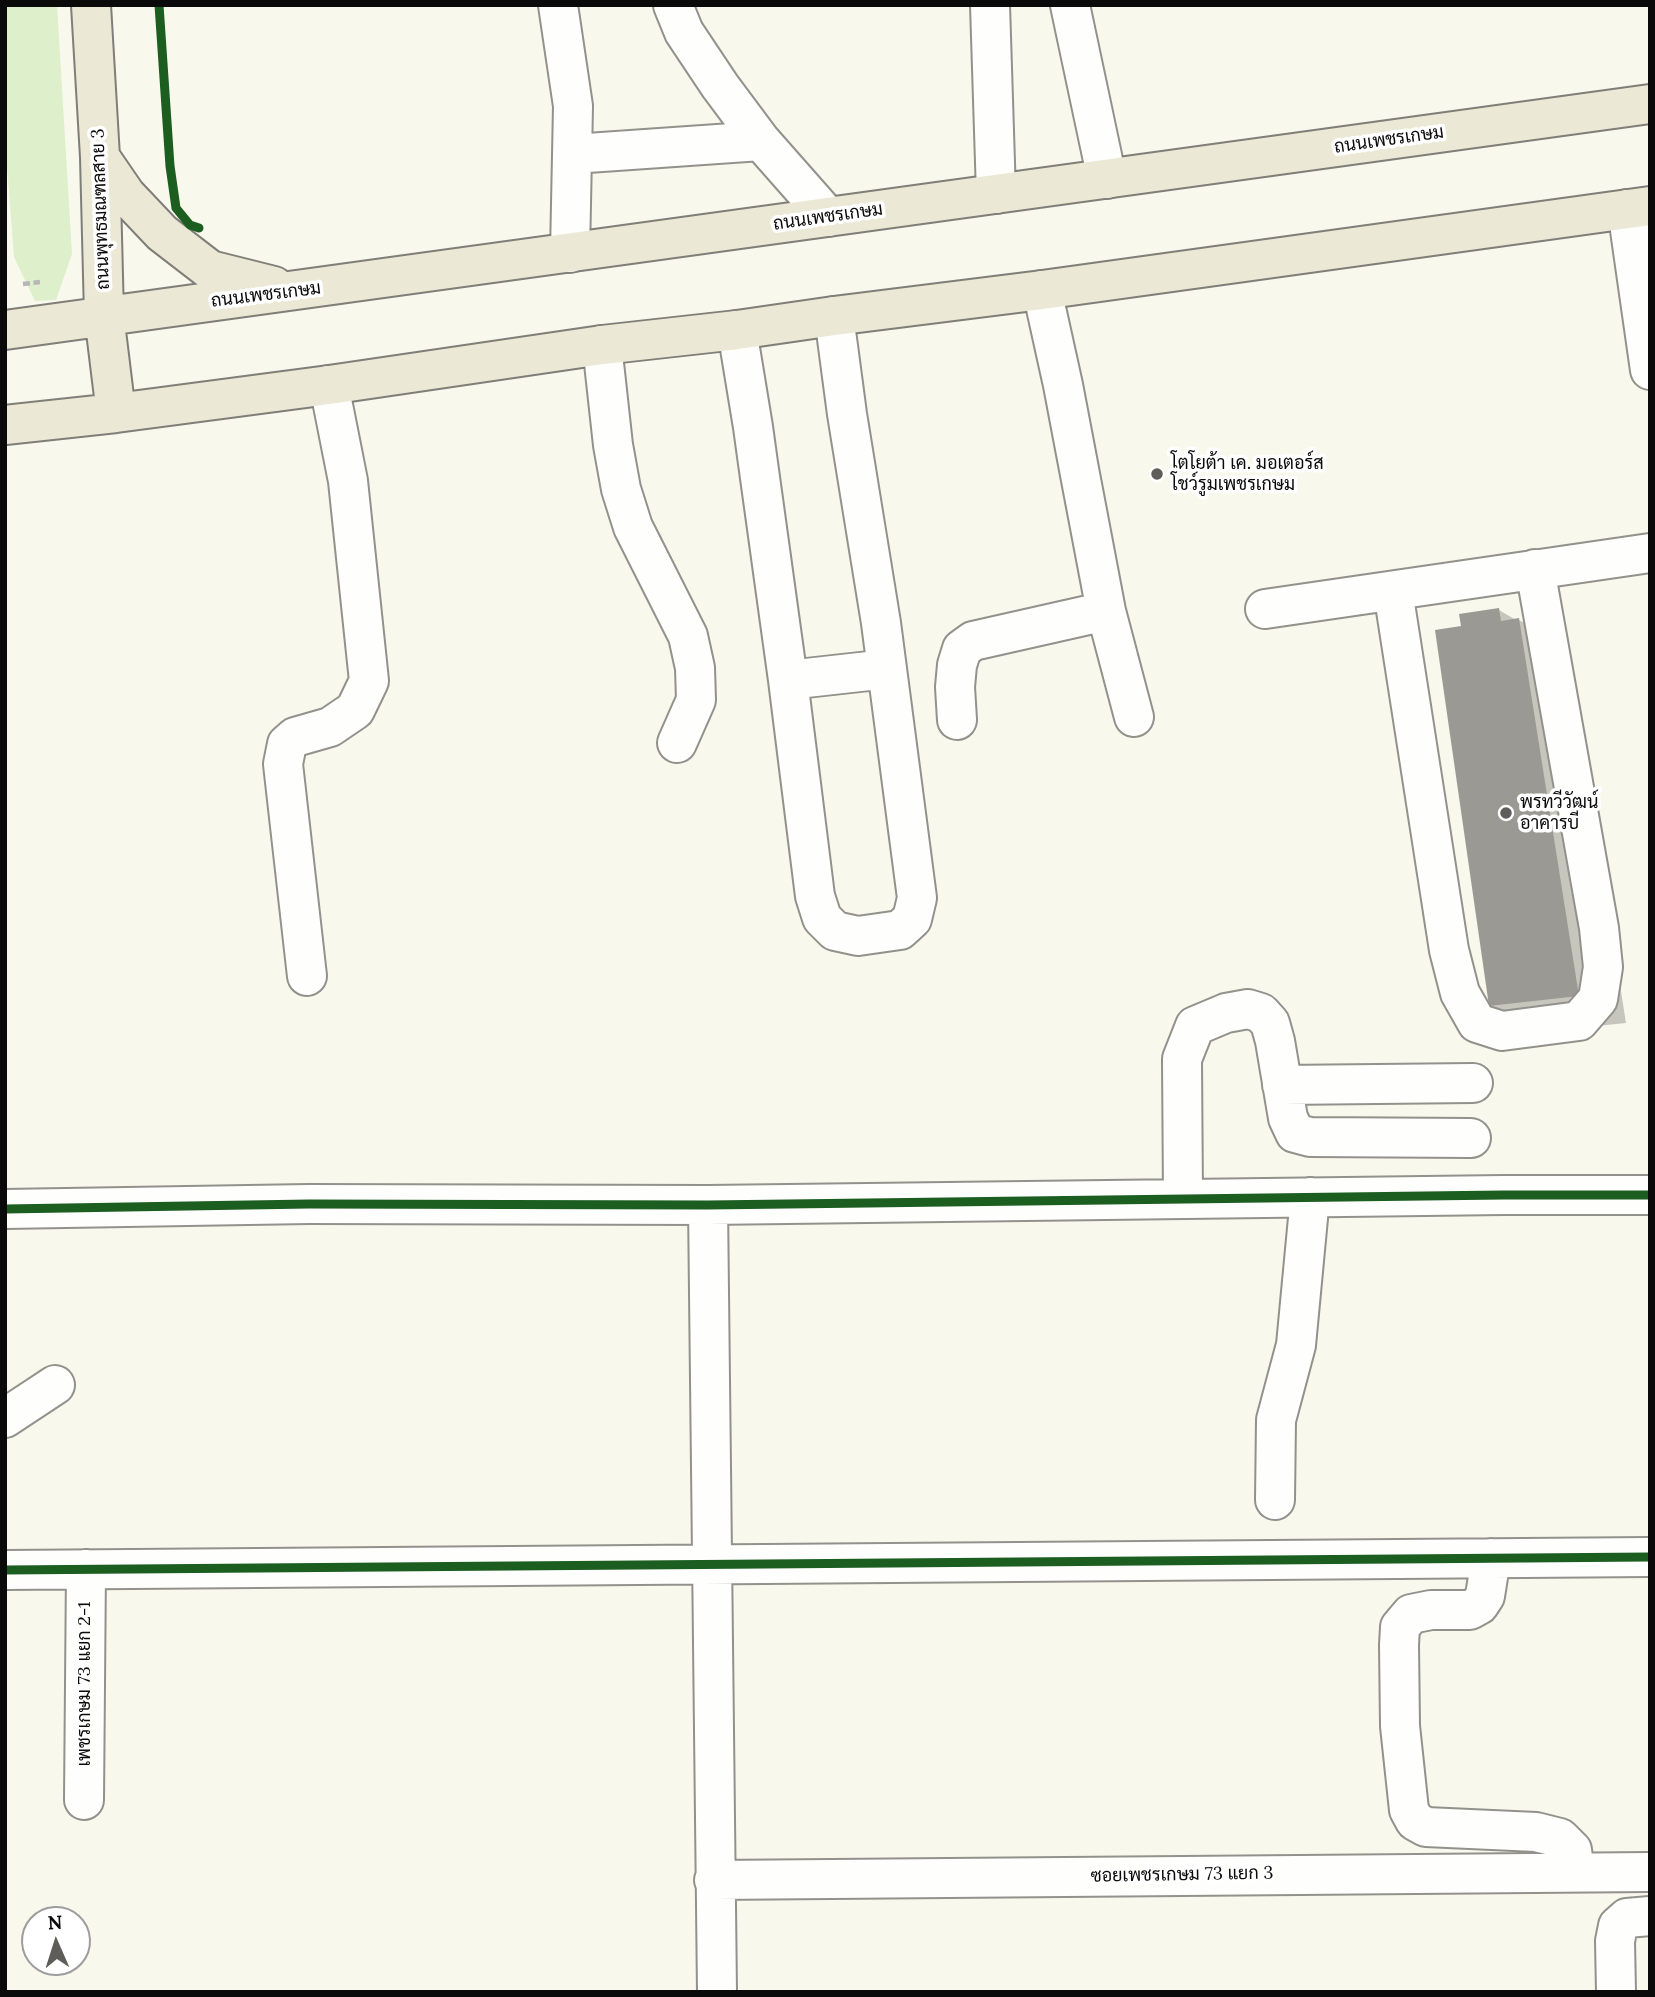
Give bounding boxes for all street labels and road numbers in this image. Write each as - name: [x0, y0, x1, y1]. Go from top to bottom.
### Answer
- street label: ถนนเพชรเกษม: [1333, 122, 1445, 158]
- street label: ถนนพุทธมณฑลสาย 3: [87, 128, 115, 290]
- street label: ถนนเพชรเกษม: [772, 199, 884, 235]
- street label: ถนนเพชรเกษม: [210, 278, 322, 312]
- street label: เพชรเกษม 73 แยก 2-1: [74, 1601, 96, 1767]
- street label: ซอยเพชรเกษม 73 แยก 3: [1090, 1863, 1274, 1887]

